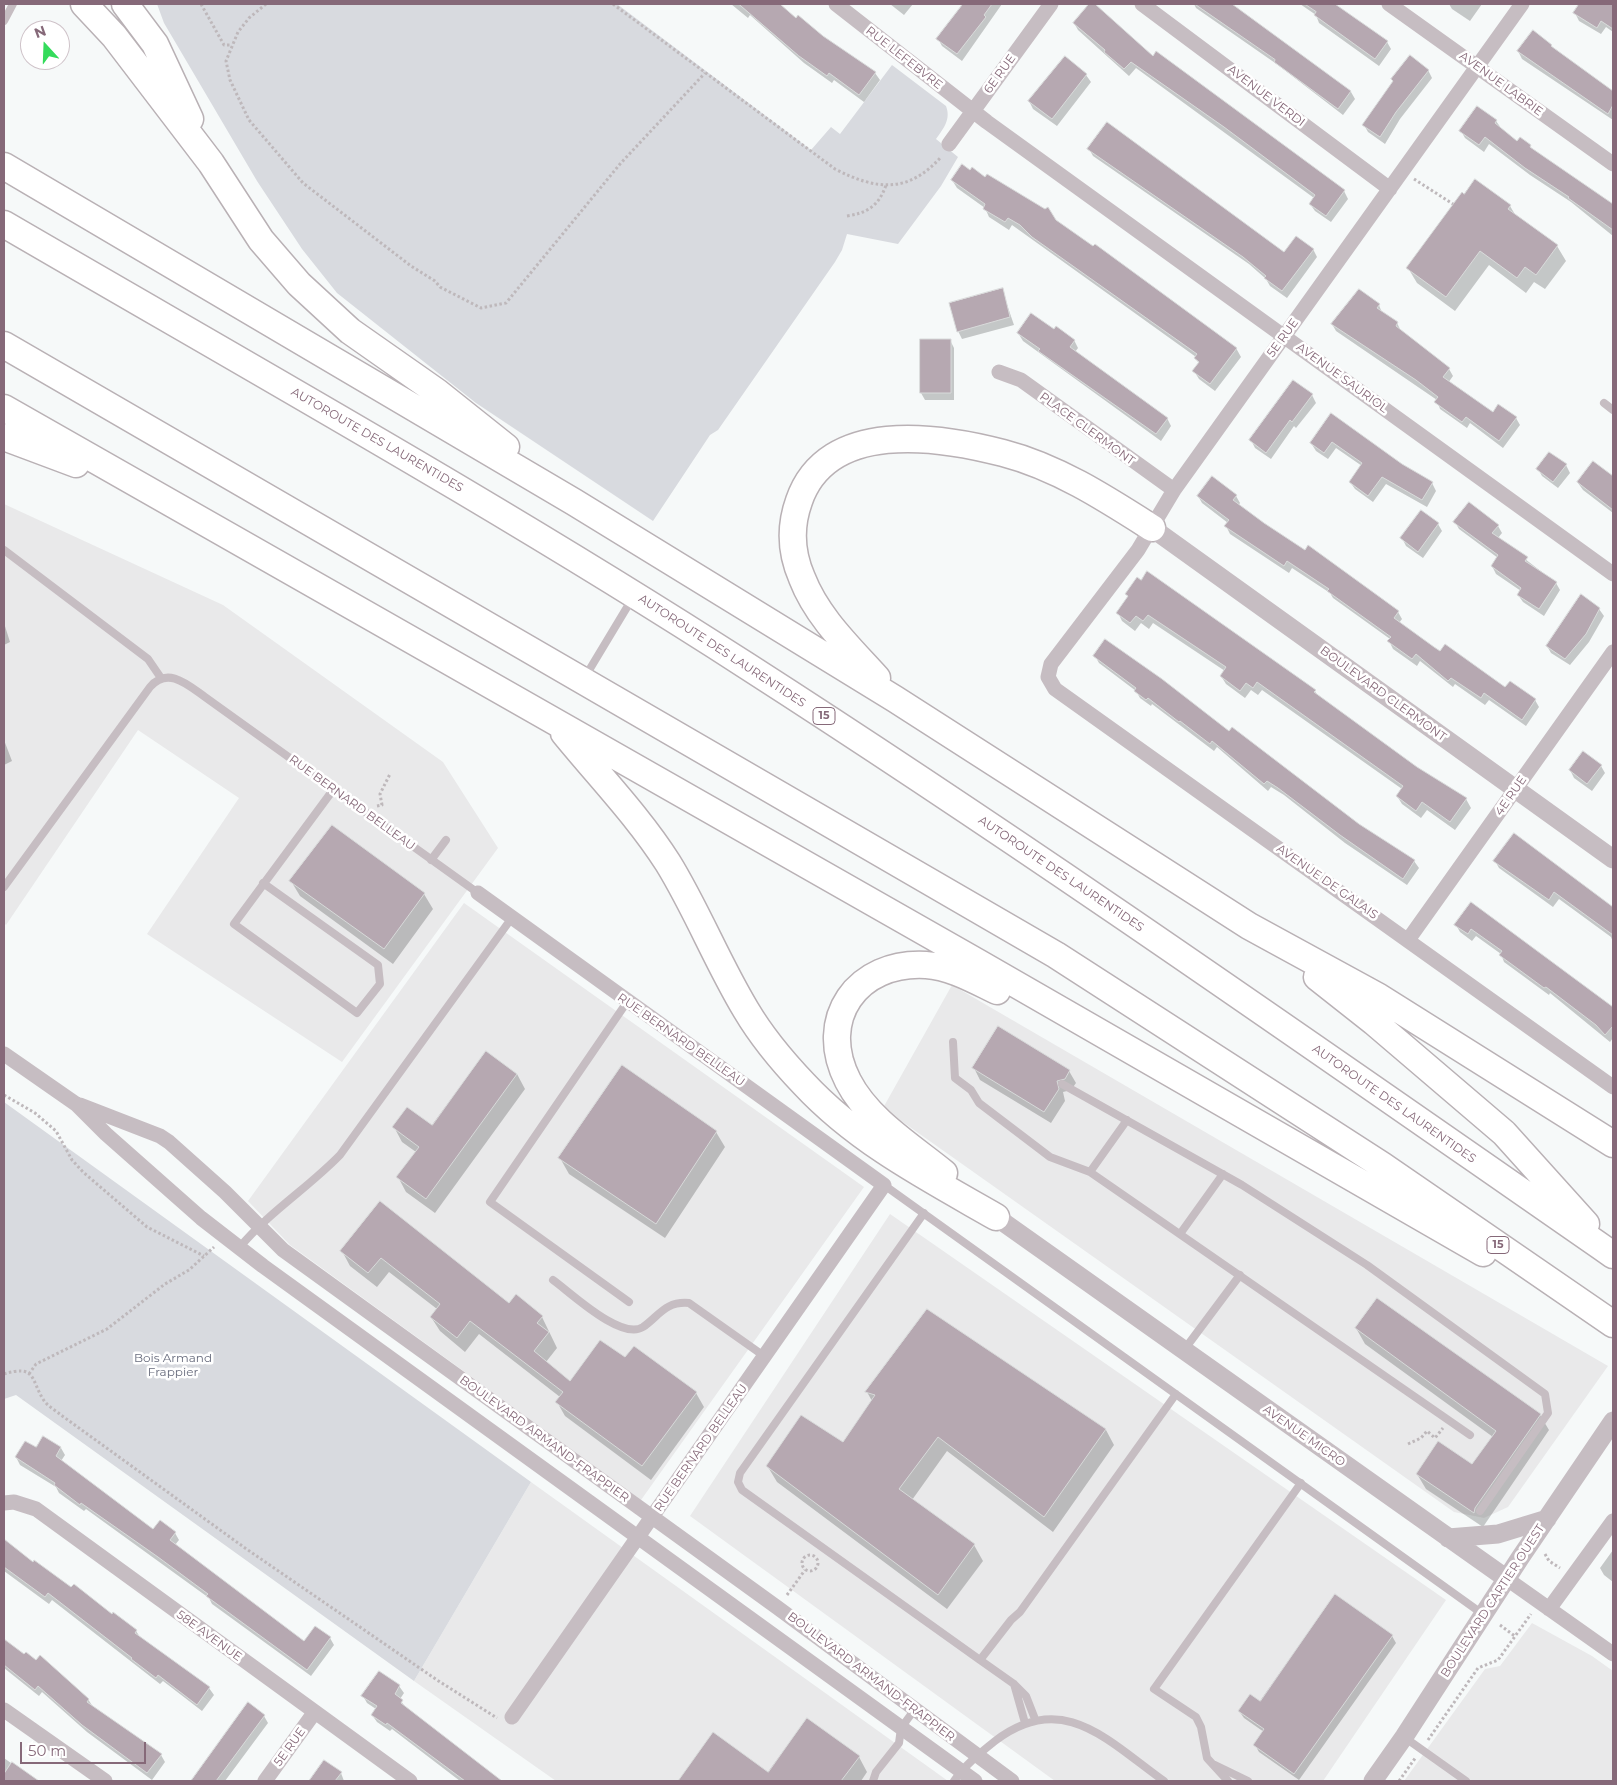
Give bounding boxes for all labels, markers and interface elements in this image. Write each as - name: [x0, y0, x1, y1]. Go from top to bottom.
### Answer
- north arrow: [20, 20, 70, 70]
- text: N: [32, 21, 49, 42]
- street label: RUE LEFEBVRE: [863, 24, 945, 92]
- street label: AVENUE LABRIE: [1456, 49, 1546, 119]
- street label: 6E RUE: [981, 52, 1019, 96]
- street label: AVENUE VERDI: [1224, 62, 1308, 130]
- street label: 5E RUE: [1264, 316, 1302, 360]
- street label: AVENUE SAURIOL: [1293, 340, 1391, 416]
- street label: AUTOROUTE DES LAURENTIDES: [288, 385, 466, 495]
- street label: PLACE CLERMONT: [1037, 390, 1137, 468]
- street label: AUTOROUTE DES LAURENTIDES: [636, 591, 808, 711]
- street label: BOULEVARD CLERMONT: [1317, 643, 1449, 745]
- road number: 15: [813, 708, 835, 724]
- street label: RUE BERNARD BELLEAU: [286, 752, 418, 854]
- street label: 4E RUE: [1492, 773, 1530, 819]
- street label: AUTOROUTE DES LAURENTIDES: [976, 813, 1146, 935]
- street label: AVENUE DE GALAIS: [1274, 842, 1380, 922]
- street label: RUE BERNARD BELLEAU: [614, 990, 748, 1090]
- street label: AUTOROUTE DES LAURENTIDES: [1309, 1042, 1479, 1166]
- road number: 15: [1487, 1236, 1509, 1254]
- park label: Bois Armand Frappier: [134, 1351, 212, 1379]
- street label: BOULEVARD ARMAND-FRAPPIER: [457, 1373, 631, 1505]
- street label: RUE BERNARD BELLEAU: [651, 1381, 751, 1515]
- street label: AVENUE MICRO: [1260, 1402, 1348, 1470]
- street label: BOULEVARD CARTIER OUEST: [1438, 1522, 1548, 1680]
- street label: 58E AVENUE: [173, 1607, 245, 1665]
- street label: BOULEVARD ARMAND-FRAPPIER: [785, 1609, 957, 1745]
- street label: 5E RUE: [271, 1725, 309, 1769]
- scale bar: [22, 1732, 149, 1764]
- text: 50 m: [28, 1741, 66, 1760]

